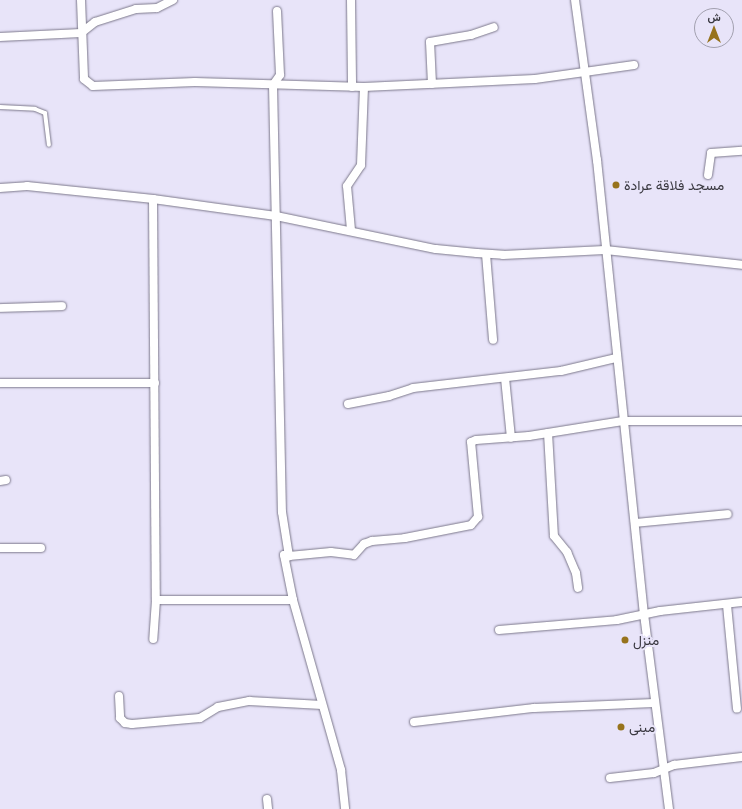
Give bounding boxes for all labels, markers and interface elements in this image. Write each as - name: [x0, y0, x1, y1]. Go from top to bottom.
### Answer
- north arrow: [694, 8, 734, 48]
- text: ش: [707, 9, 721, 24]
- place label: مسجد فلاقة عرادة: [624, 177, 724, 193]
- marker: مسجد فلاقة عرادة: [611, 180, 621, 190]
- place label: منزل: [633, 632, 659, 648]
- marker: منزل: [620, 635, 630, 645]
- place label: مبنى: [629, 719, 655, 735]
- marker: مبنى: [616, 722, 626, 732]

